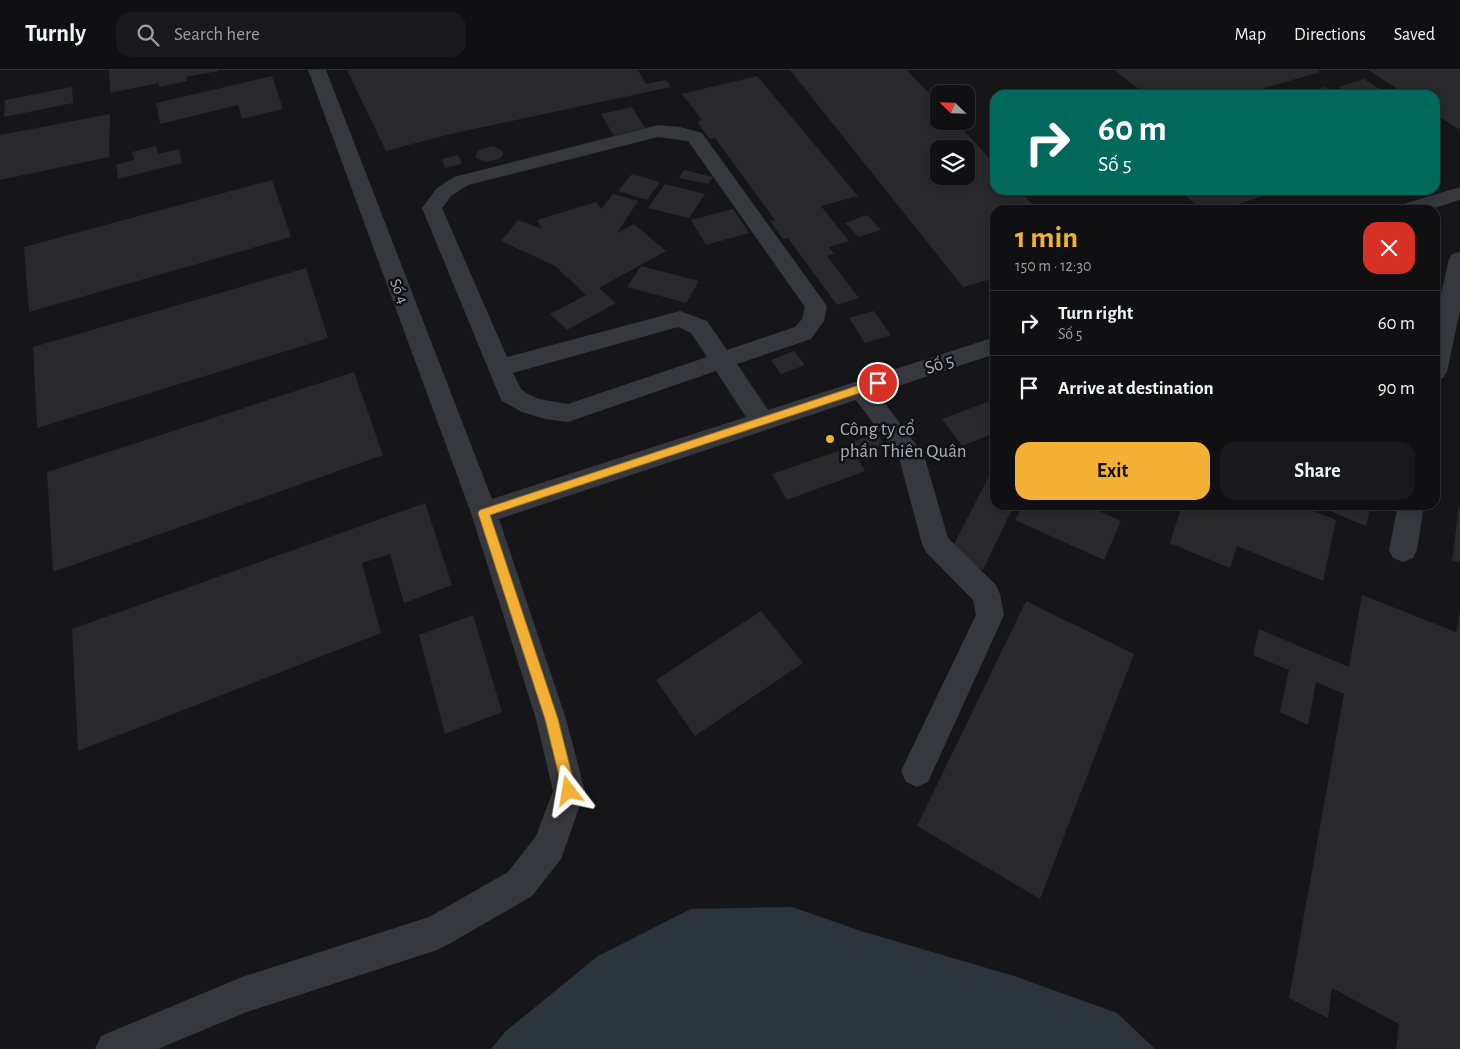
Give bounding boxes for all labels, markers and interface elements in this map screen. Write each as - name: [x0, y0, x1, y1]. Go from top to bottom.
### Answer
- search box: [116, 12, 466, 57]
- icon: search: [134, 21, 162, 49]
- text: Turnly: [25, 22, 86, 46]
- text: Search here: [174, 25, 260, 44]
- text: Map: [1235, 26, 1266, 44]
- text: Directions: [1294, 26, 1366, 44]
- text: Saved: [1394, 26, 1435, 44]
- north arrow: [930, 85, 975, 130]
- map controls: [930, 85, 975, 185]
- icon: right: [1015, 110, 1080, 175]
- text: 60 m: [1098, 112, 1167, 147]
- button: layers: [930, 140, 975, 185]
- text: Số 5: [1098, 153, 1132, 175]
- button: close: [1363, 222, 1415, 274]
- text: 1 min: [1015, 223, 1078, 253]
- text: 150 m · 12:30: [1015, 258, 1092, 274]
- street label: Số 4: [387, 277, 411, 306]
- text: Turn right: [1058, 304, 1133, 323]
- icon: right: [1015, 309, 1043, 337]
- text: 60 m: [1378, 314, 1415, 333]
- text: Số 5: [1058, 326, 1082, 342]
- street label: Số 5: [923, 351, 956, 378]
- pin: [857, 362, 899, 404]
- icon: arrive: [864, 369, 892, 397]
- icon: arrive: [1015, 374, 1043, 402]
- text: Arrive at destination: [1058, 379, 1214, 398]
- text: 90 m: [1378, 379, 1415, 398]
- place label: Công ty cổ phần Thiên Quân: [840, 419, 967, 461]
- marker: Công ty cổ phần Thiên Quân: [824, 433, 836, 445]
- button: Exit: [1015, 442, 1210, 500]
- button: Share: [1220, 442, 1415, 500]
- position arrow: [542, 764, 594, 816]

